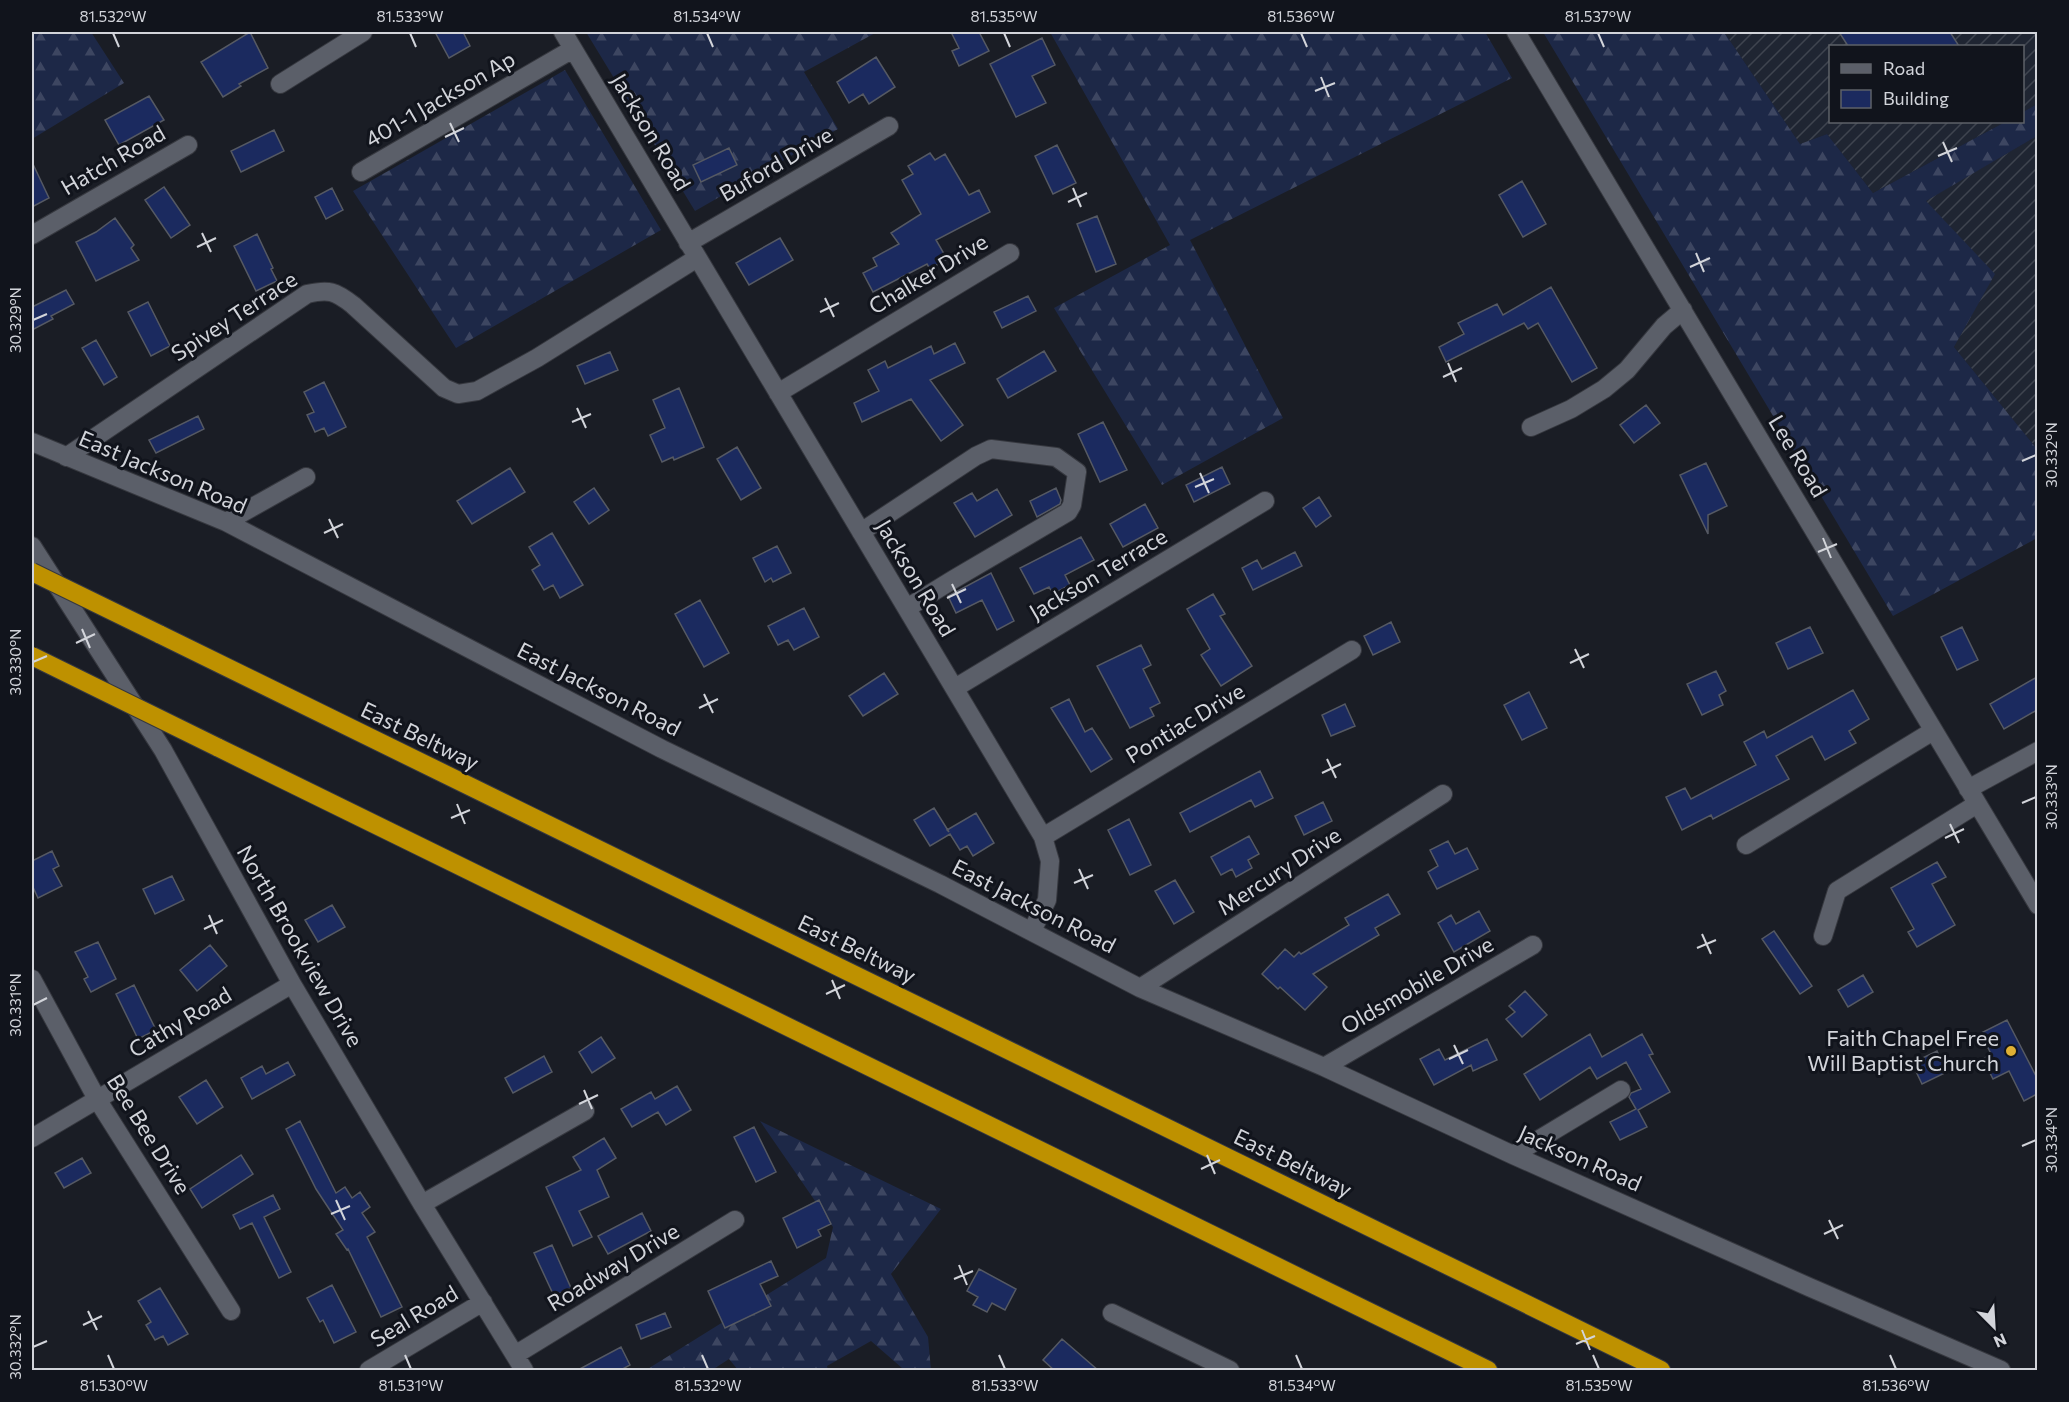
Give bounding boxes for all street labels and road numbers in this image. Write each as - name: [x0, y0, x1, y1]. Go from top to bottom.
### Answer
- street label: 401-1 Jackson Ap: [360, 45, 520, 152]
- street label: Jackson Road: [606, 68, 697, 195]
- street label: Hatch Road: [56, 119, 170, 200]
- street label: Buford Drive: [714, 120, 837, 207]
- street label: Chalker Drive: [863, 228, 992, 320]
- street label: Spivey Terrace: [166, 265, 302, 366]
- street label: Lee Road: [1763, 410, 1834, 502]
- street label: East Jackson Road: [75, 424, 251, 519]
- street label: Jackson Road: [871, 514, 962, 641]
- street label: Jackson Terrace: [1024, 522, 1172, 625]
- street label: East Jackson Road: [513, 636, 685, 741]
- street label: Pontiac Drive: [1121, 677, 1249, 769]
- street label: East Beltway: [357, 695, 484, 776]
- street label: Mercury Drive: [1212, 821, 1346, 920]
- street label: North Brookview Drive: [232, 840, 369, 1051]
- street label: East Jackson Road: [948, 853, 1120, 958]
- street label: East Beltway: [794, 908, 921, 989]
- street label: Oldsmobile Drive: [1336, 930, 1498, 1039]
- street label: Cathy Road: [124, 980, 236, 1063]
- street label: Bee Bee Drive: [102, 1069, 197, 1199]
- street label: Jackson Road: [1514, 1118, 1646, 1197]
- street label: East Beltway: [1230, 1122, 1357, 1203]
- street label: Roadway Drive: [542, 1217, 683, 1316]
- street label: Seal Road: [365, 1279, 462, 1352]

